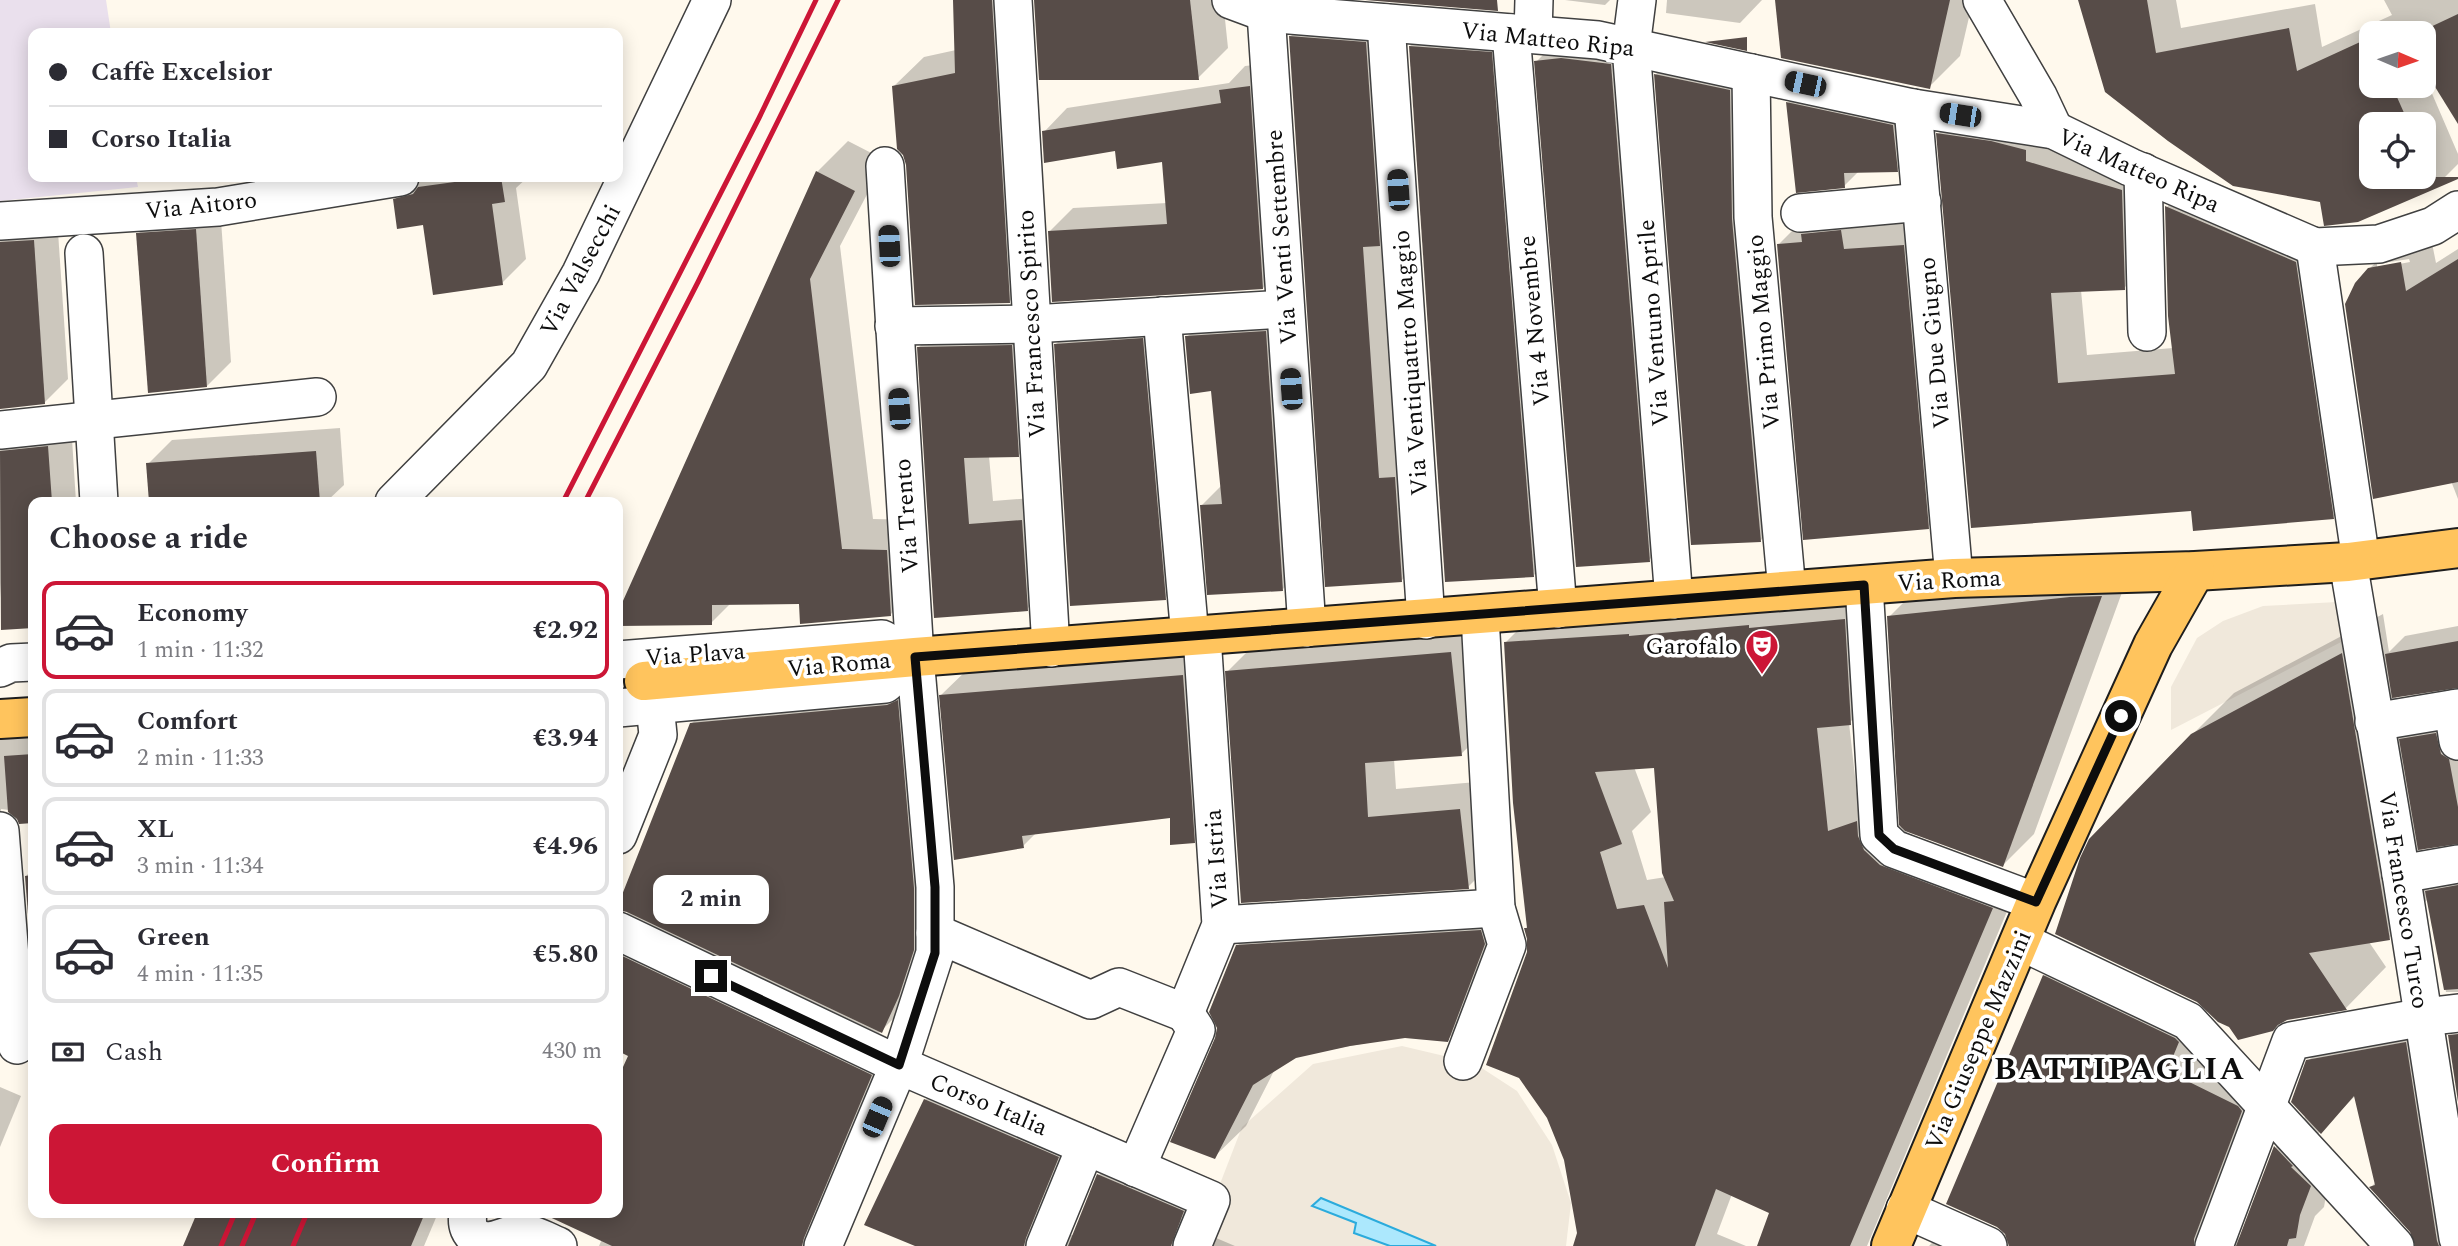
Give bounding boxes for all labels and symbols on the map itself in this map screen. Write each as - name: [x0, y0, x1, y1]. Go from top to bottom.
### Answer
- street label: Via Matteo Ripa: [1459, 13, 1637, 67]
- north arrow: [2359, 21, 2436, 98]
- car: [1783, 69, 1828, 99]
- car: [1938, 101, 1983, 129]
- street label: Via Matteo Ripa: [2052, 119, 2226, 223]
- street label: Via Venti Settembre: [1257, 128, 1307, 346]
- car: [1387, 168, 1410, 212]
- street label: Via Aitoro: [143, 182, 259, 230]
- street label: Via Valsecchi: [531, 198, 631, 343]
- street label: Via Francesco Spirito: [1008, 209, 1056, 439]
- street label: Via Ventuno Aprile: [1629, 218, 1679, 428]
- car: [878, 224, 901, 268]
- street label: Via Ventiquattro Maggio: [1384, 229, 1438, 497]
- street label: Via Primo Maggio: [1738, 233, 1790, 431]
- street label: Via 4 Novembre: [1510, 234, 1560, 408]
- street label: Via Due Giugno: [1910, 256, 1960, 430]
- car: [1280, 367, 1303, 411]
- car: [888, 387, 911, 431]
- street label: Via Trento: [885, 457, 929, 575]
- street label: Via Roma: [1896, 560, 2002, 602]
- theatre icon: Garofalo: [1743, 627, 1781, 676]
- place label: Garofalo: [1646, 629, 1738, 665]
- street label: Via Plava: [644, 634, 747, 676]
- street label: Via Roma: [786, 643, 893, 687]
- route start: [2105, 700, 2137, 732]
- street label: Via Francesco Turco: [2368, 789, 2438, 1012]
- street label: Via Istria: [1196, 808, 1238, 910]
- callout: 2 min: [653, 874, 769, 923]
- street label: Via Giuseppe Mazzini: [1916, 925, 2042, 1156]
- route end: [695, 960, 727, 992]
- district label: BATTIPAGLIA: [1994, 1045, 2246, 1094]
- street label: Corso Italia: [924, 1064, 1053, 1146]
- car: [860, 1094, 895, 1140]

